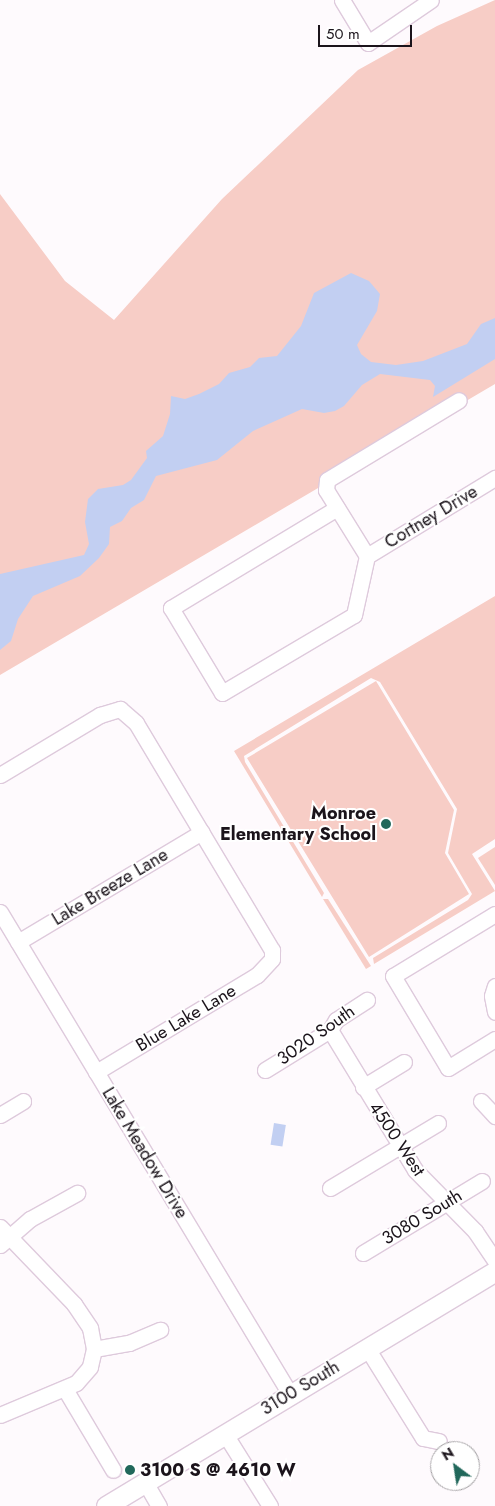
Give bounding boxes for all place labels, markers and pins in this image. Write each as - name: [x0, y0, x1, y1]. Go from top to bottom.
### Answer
- place label: Monroe Elementary School: [220, 803, 376, 846]
- marker: Monroe Elementary School: [380, 818, 392, 830]
- place label: 3100 S @ 4610 W: [140, 1459, 296, 1481]
- marker: 3100 S @ 4610 W: [124, 1464, 136, 1476]

